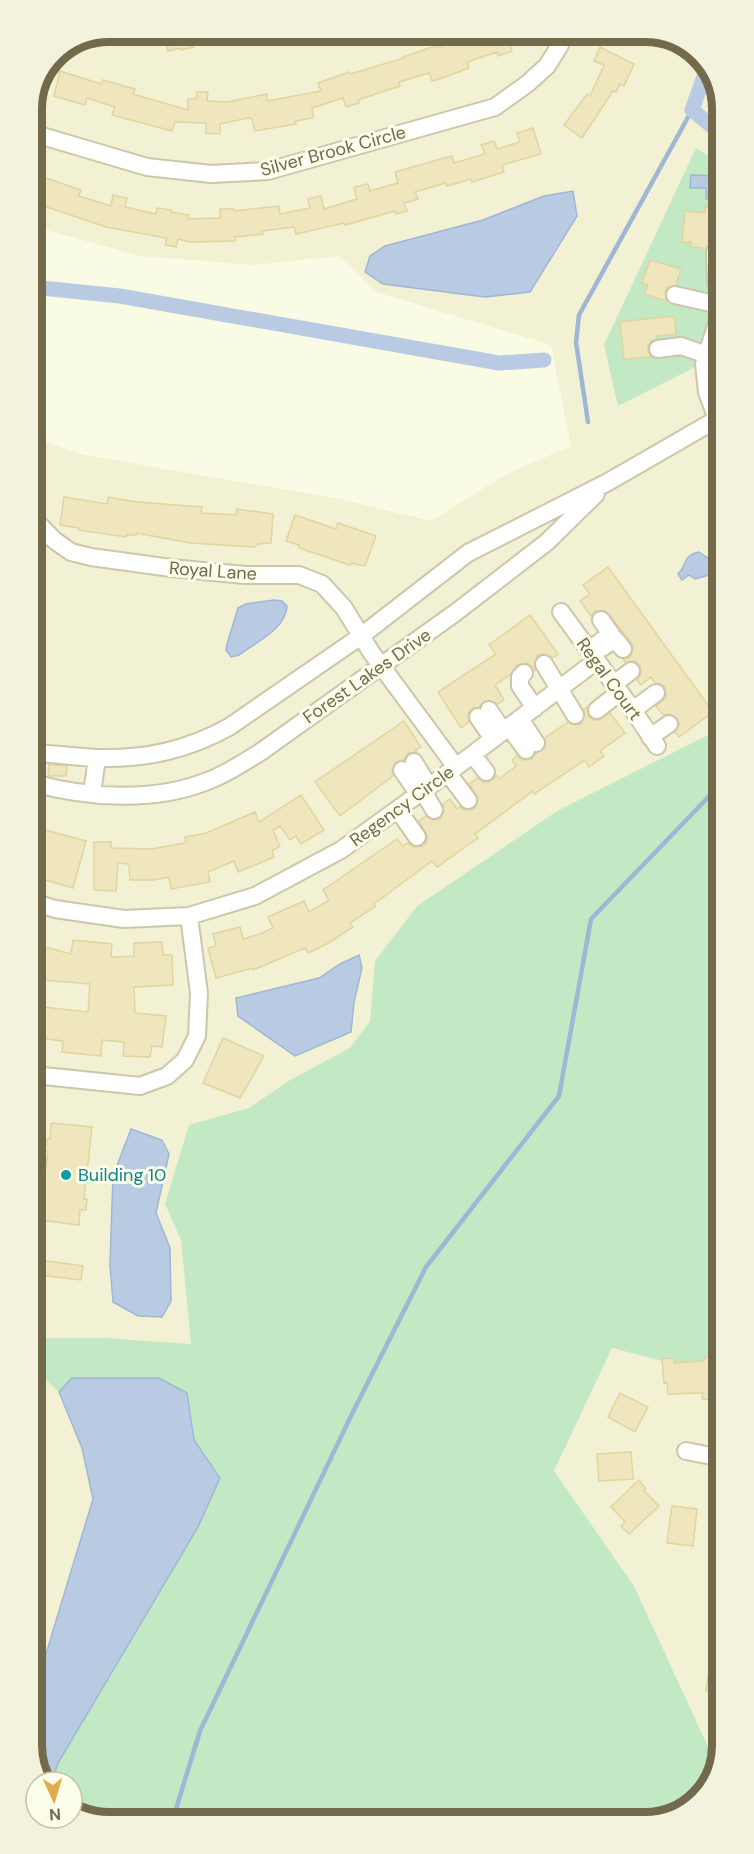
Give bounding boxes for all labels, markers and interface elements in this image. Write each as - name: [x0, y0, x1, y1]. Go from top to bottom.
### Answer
- street label: Silver Brook Circle: [257, 120, 409, 182]
- street label: Royal Lane: [168, 556, 258, 586]
- street label: Forest Lakes Drive: [298, 623, 436, 729]
- street label: Regal Court: [571, 633, 647, 725]
- street label: Regency Circle: [345, 760, 459, 852]
- place label: Building 10: [78, 1163, 166, 1187]
- marker: Building 10: [59, 1168, 73, 1182]
- north arrow: [24, 1770, 84, 1830]
- text: N: [48, 1804, 62, 1825]

